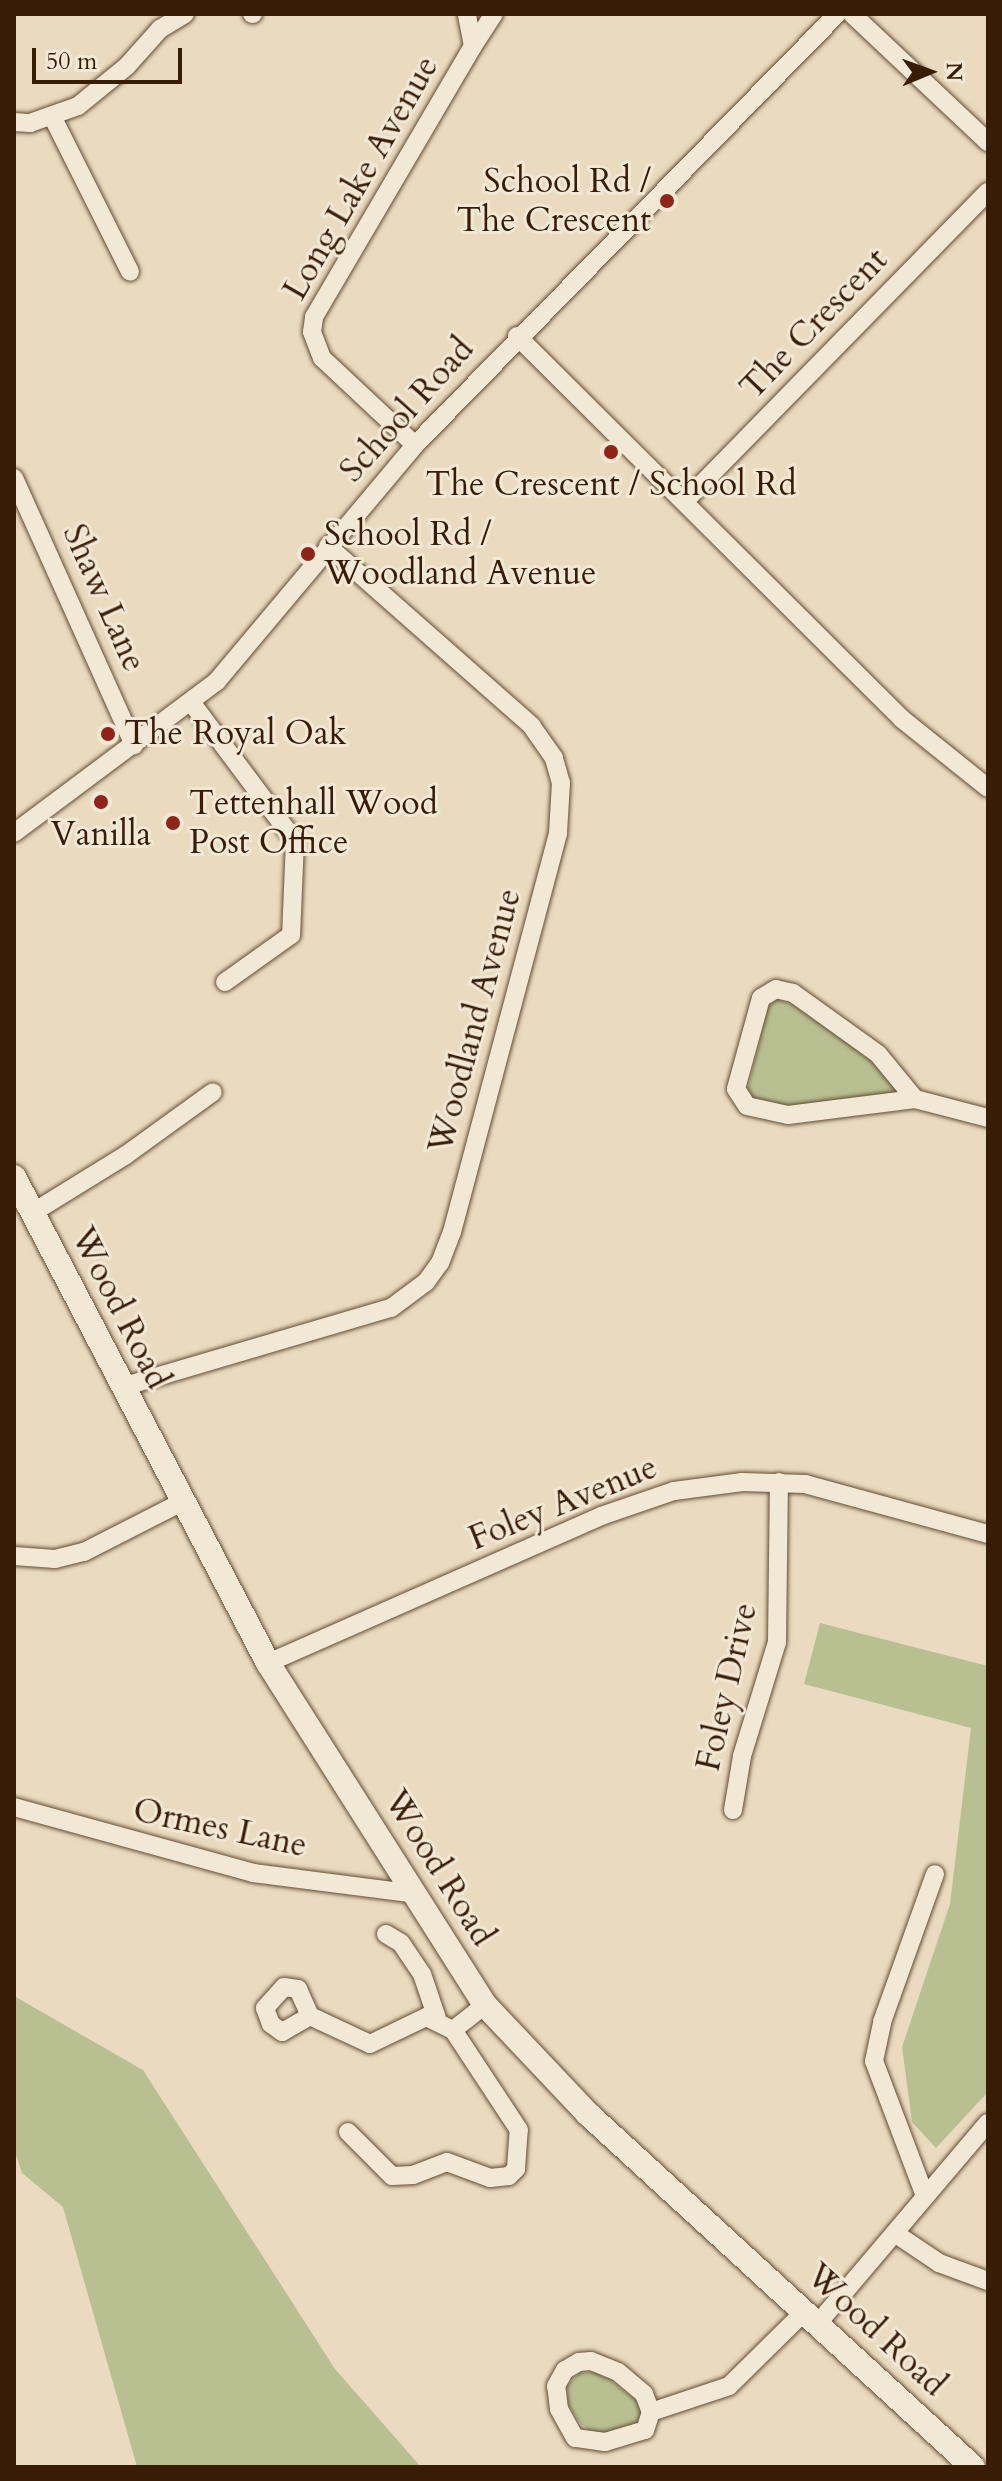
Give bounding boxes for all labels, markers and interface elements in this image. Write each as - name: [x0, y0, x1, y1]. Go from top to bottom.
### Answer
- scale bar: [36, 32, 186, 82]
- north arrow: [890, 32, 970, 112]
- text: 50 m: [46, 45, 97, 78]
- street label: Long Lake Avenue: [275, 49, 447, 307]
- text: N: [939, 62, 969, 81]
- place label: School Rd / The Crescent: [457, 161, 651, 240]
- marker: School Rd / The Crescent: [658, 192, 676, 210]
- street label: The Crescent: [732, 240, 896, 408]
- street label: School Road: [331, 329, 483, 491]
- marker: The Crescent / School Rd: [602, 443, 620, 461]
- place label: The Crescent / School Rd: [425, 465, 797, 505]
- place label: School Rd / Woodland Avenue: [324, 514, 597, 594]
- street label: Shaw Lane: [53, 518, 155, 678]
- marker: School Rd / Woodland Avenue: [299, 545, 317, 563]
- place label: The Royal Oak: [124, 714, 347, 754]
- marker: The Royal Oak: [99, 725, 117, 743]
- place label: Tettenhall Wood Post Office: [189, 783, 438, 862]
- marker: Vanilla: [92, 793, 110, 811]
- marker: Tettenhall Wood Post Office: [164, 814, 182, 832]
- place label: Vanilla: [51, 815, 151, 855]
- street label: Woodland Avenue: [420, 884, 530, 1158]
- street label: Wood Road: [62, 1220, 178, 1396]
- street label: Foley Avenue: [463, 1447, 663, 1559]
- street label: Foley Drive: [688, 1599, 766, 1775]
- street label: Wood Road: [375, 1782, 503, 1954]
- street label: Ormes Lane: [129, 1790, 311, 1866]
- street label: Wood Road: [798, 2255, 954, 2405]

